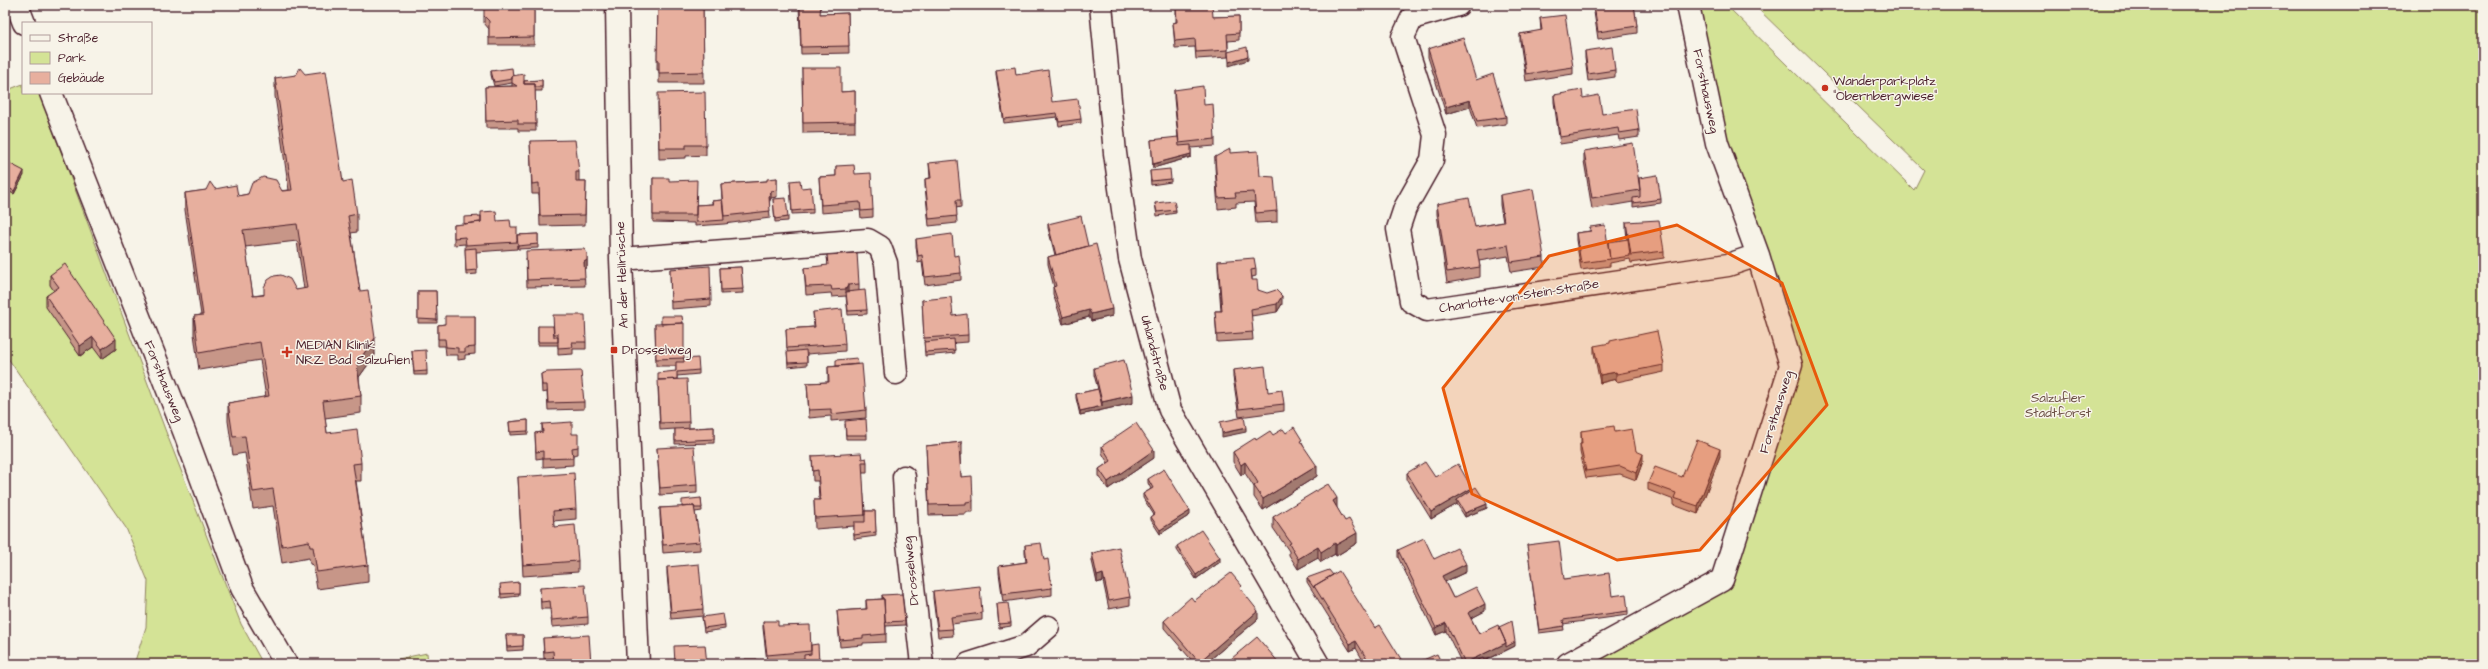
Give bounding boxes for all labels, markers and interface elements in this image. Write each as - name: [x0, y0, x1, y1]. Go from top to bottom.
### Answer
- legend: [22, 22, 152, 94]
- text: Straße: [58, 30, 99, 47]
- street label: Forsthausweg: [1687, 47, 1724, 135]
- text: Park: [58, 50, 86, 67]
- text: Gebäude: [58, 70, 105, 87]
- place label: Wanderparkplatz "Obernbergwiese": [1833, 72, 1937, 106]
- marker: Wanderparkplatz "Obernbergwiese": [1820, 83, 1830, 93]
- street label: An der Hellrüsche: [611, 221, 633, 329]
- street label: Charlotte-von-Stein-Straße: [1438, 274, 1600, 318]
- street label: Uhlandstraße: [1136, 313, 1174, 393]
- place label: MEDIAN Klinik NRZ Bad Salzuflen: [296, 336, 410, 369]
- street label: Forsthausweg: [139, 338, 189, 425]
- place label: Drosselweg: [622, 341, 692, 360]
- marker: Drosselweg: [609, 345, 619, 355]
- marker: MEDIAN Klinik NRZ Bad Salzuflen: [281, 346, 293, 358]
- street label: Forsthausweg: [1755, 368, 1798, 456]
- park label: Salzufler Stadtforst: [2025, 389, 2092, 422]
- street label: Drosselweg: [898, 535, 925, 606]

